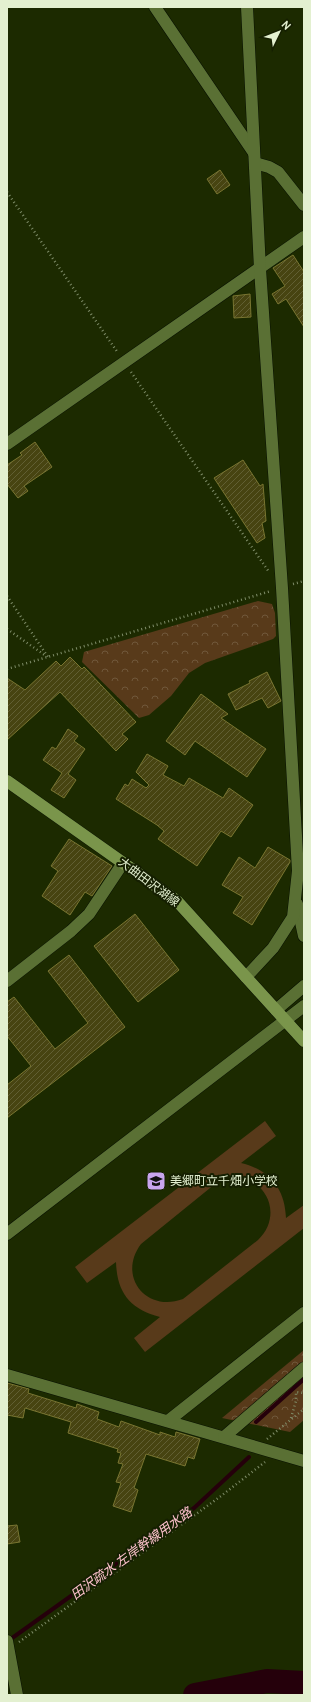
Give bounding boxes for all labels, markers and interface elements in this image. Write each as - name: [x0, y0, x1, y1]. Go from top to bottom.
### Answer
- north arrow: [259, 12, 299, 52]
- text: N: [278, 18, 293, 34]
- street label: 大曲田沢湖線: [115, 855, 182, 911]
- school or university icon: 美郷町立千畑小学校: [145, 1170, 167, 1192]
- place label: 美郷町立千畑小学校: [170, 1174, 278, 1190]
- water label: 田沢疏水 左岸幹線用水路: [68, 1505, 197, 1604]

